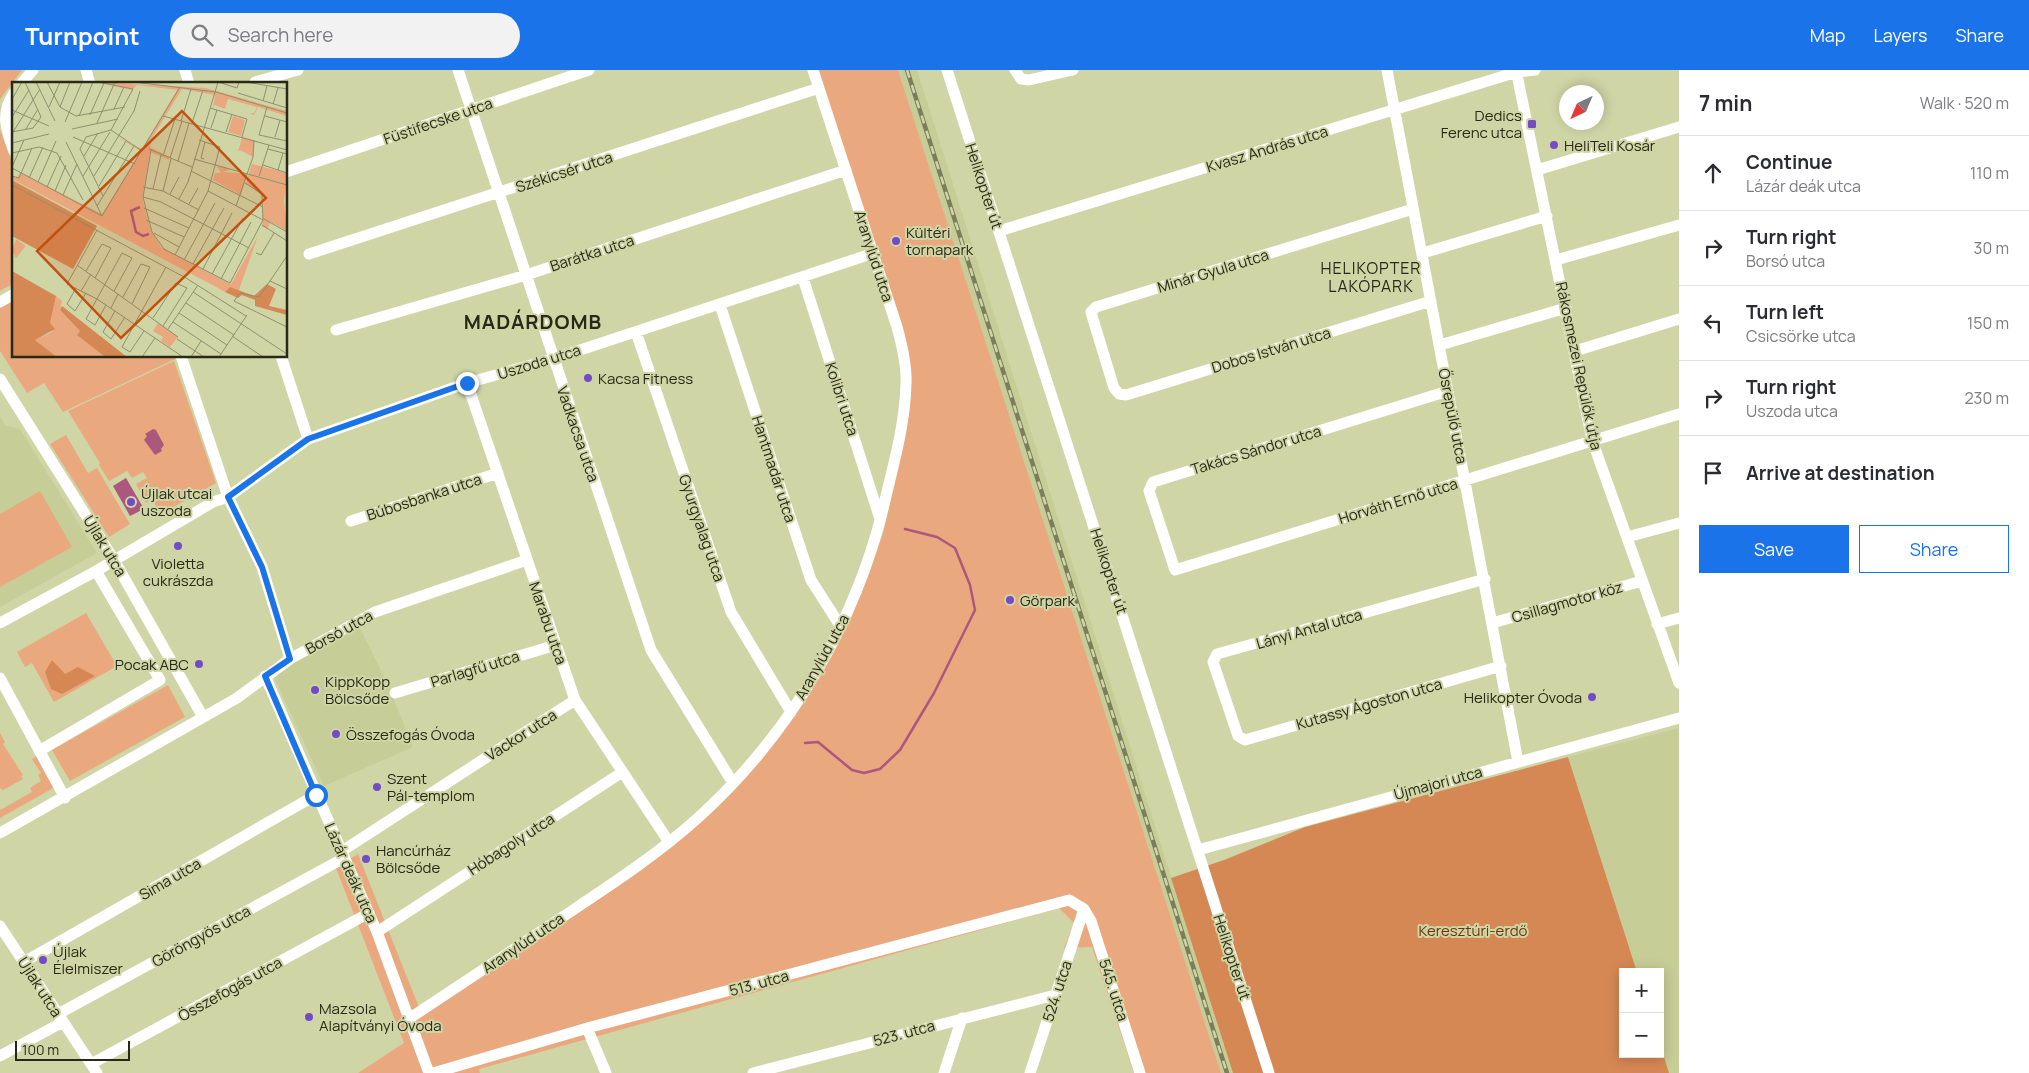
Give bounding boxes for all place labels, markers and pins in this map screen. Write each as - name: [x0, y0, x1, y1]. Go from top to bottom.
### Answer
- place label: Dedics Ferenc utca: [1441, 105, 1522, 143]
- marker: Dedics Ferenc utca: [1526, 118, 1538, 130]
- place label: HeliTeli Kosár: [1564, 135, 1656, 156]
- marker: HeliTeli Kosár: [1548, 139, 1560, 151]
- place label: Kültéri tornapark: [906, 222, 974, 260]
- marker: Kültéri tornapark: [890, 235, 902, 247]
- place label: Kacsa Fitness: [598, 368, 693, 389]
- marker: Kacsa Fitness: [582, 372, 594, 384]
- place label: Újlak utcai uszoda: [141, 483, 212, 521]
- marker: Újlak utcai uszoda: [125, 496, 137, 508]
- marker: Violetta cukrászda: [172, 540, 184, 552]
- place label: Violetta cukrászda: [143, 553, 213, 591]
- place label: Görpark: [1020, 590, 1075, 611]
- marker: Görpark: [1004, 594, 1016, 606]
- place label: Pocak ABC: [115, 654, 189, 675]
- marker: Pocak ABC: [193, 658, 205, 670]
- place label: KippKopp Bölcsőde: [325, 671, 390, 709]
- marker: KippKopp Bölcsőde: [309, 684, 321, 696]
- place label: Helikopter Óvoda: [1464, 687, 1582, 708]
- marker: Helikopter Óvoda: [1586, 691, 1598, 703]
- place label: Összefogás Óvoda: [346, 724, 475, 745]
- marker: Összefogás Óvoda: [330, 728, 342, 740]
- place label: Szent Pál-templom: [387, 768, 475, 806]
- marker: Szent Pál-templom: [371, 781, 383, 793]
- place label: Hancúrház Bölcsőde: [376, 840, 451, 878]
- marker: Hancúrház Bölcsőde: [360, 853, 372, 865]
- place label: Újlak Élelmiszer: [53, 941, 124, 979]
- marker: Újlak Élelmiszer: [37, 954, 49, 966]
- place label: Mazsola Alapítványi Óvoda: [319, 998, 442, 1036]
- marker: Mazsola Alapítványi Óvoda: [303, 1011, 315, 1023]

